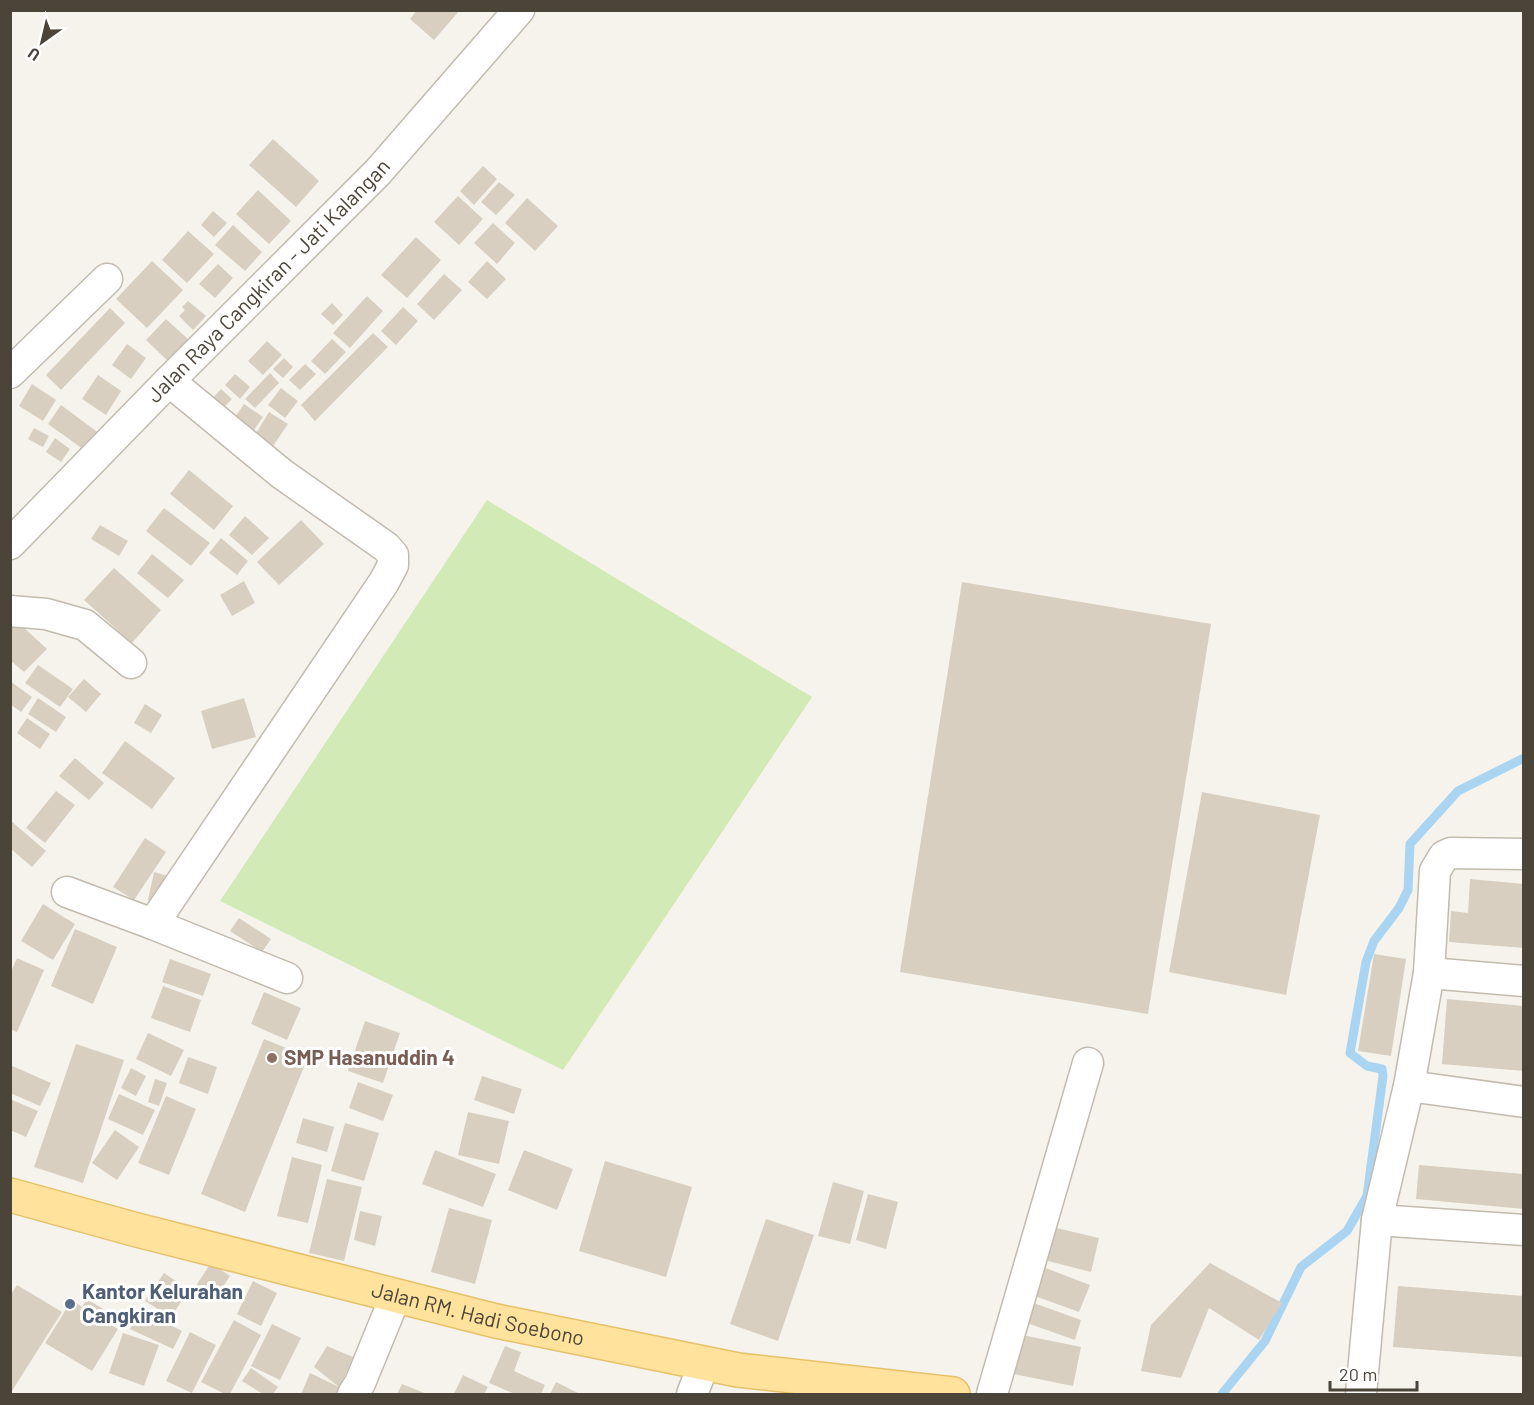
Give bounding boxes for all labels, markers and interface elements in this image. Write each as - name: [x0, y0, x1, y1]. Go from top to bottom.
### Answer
- north arrow: [12, 12, 72, 72]
- text: U: [24, 44, 43, 66]
- street label: Jalan Raya Cangkiran - Jati Kalangan: [141, 153, 395, 407]
- place label: SMP Hasanuddin 4: [284, 1044, 455, 1069]
- marker: SMP Hasanuddin 4: [265, 1051, 279, 1065]
- street label: Jalan RM. Hadi Soebono: [369, 1276, 587, 1350]
- place label: Kantor Kelurahan Cangkiran: [82, 1278, 243, 1327]
- marker: Kantor Kelurahan Cangkiran: [63, 1297, 77, 1311]
- scale bar: [1330, 1354, 1417, 1392]
- text: 20 m: [1339, 1363, 1377, 1385]

